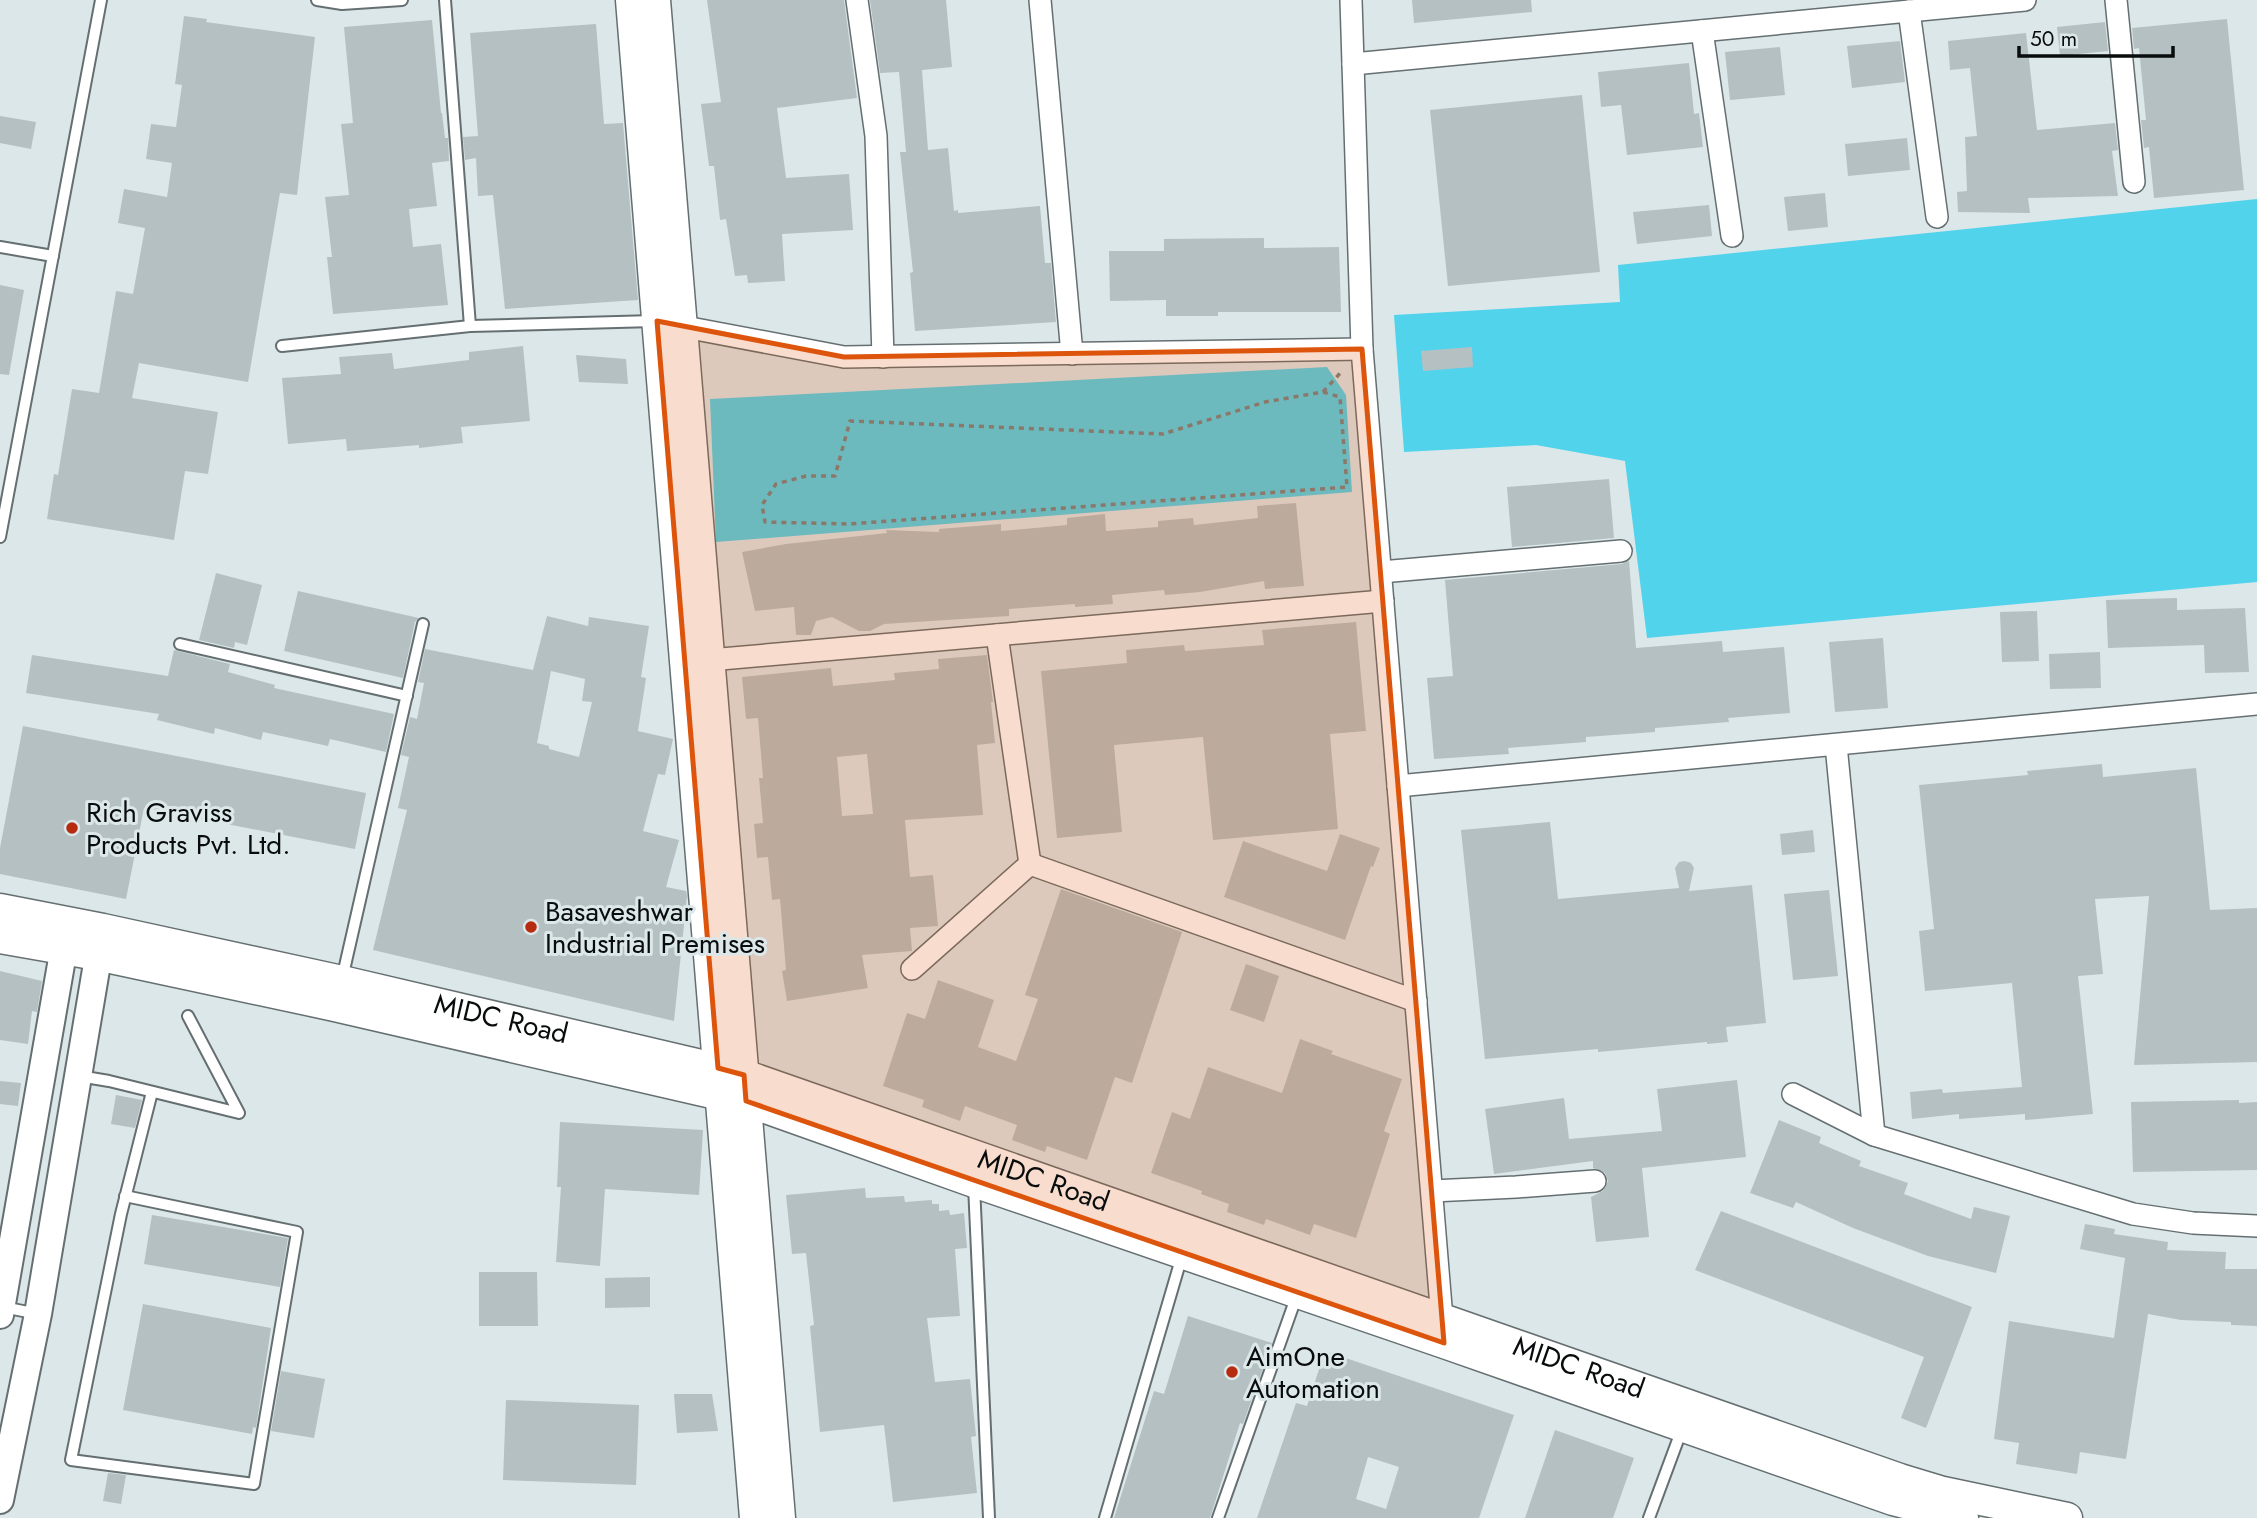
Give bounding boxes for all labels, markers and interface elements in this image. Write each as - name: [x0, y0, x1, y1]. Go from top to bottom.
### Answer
- scale bar: [2019, 14, 2173, 58]
- text: 50 m: [2030, 24, 2077, 54]
- place label: Rich Graviss Products Pvt. Ltd.: [86, 792, 291, 865]
- marker: Rich Graviss Products Pvt. Ltd.: [64, 820, 80, 836]
- place label: Basaveshwar Industrial Premises: [545, 891, 765, 964]
- marker: Basaveshwar Industrial Premises: [523, 919, 539, 935]
- street label: MIDC Road: [430, 983, 572, 1054]
- street label: MIDC Road: [972, 1138, 1115, 1222]
- street label: MIDC Road: [1508, 1325, 1650, 1409]
- place label: AimOne Automation: [1246, 1336, 1380, 1409]
- marker: AimOne Automation: [1224, 1364, 1240, 1380]

